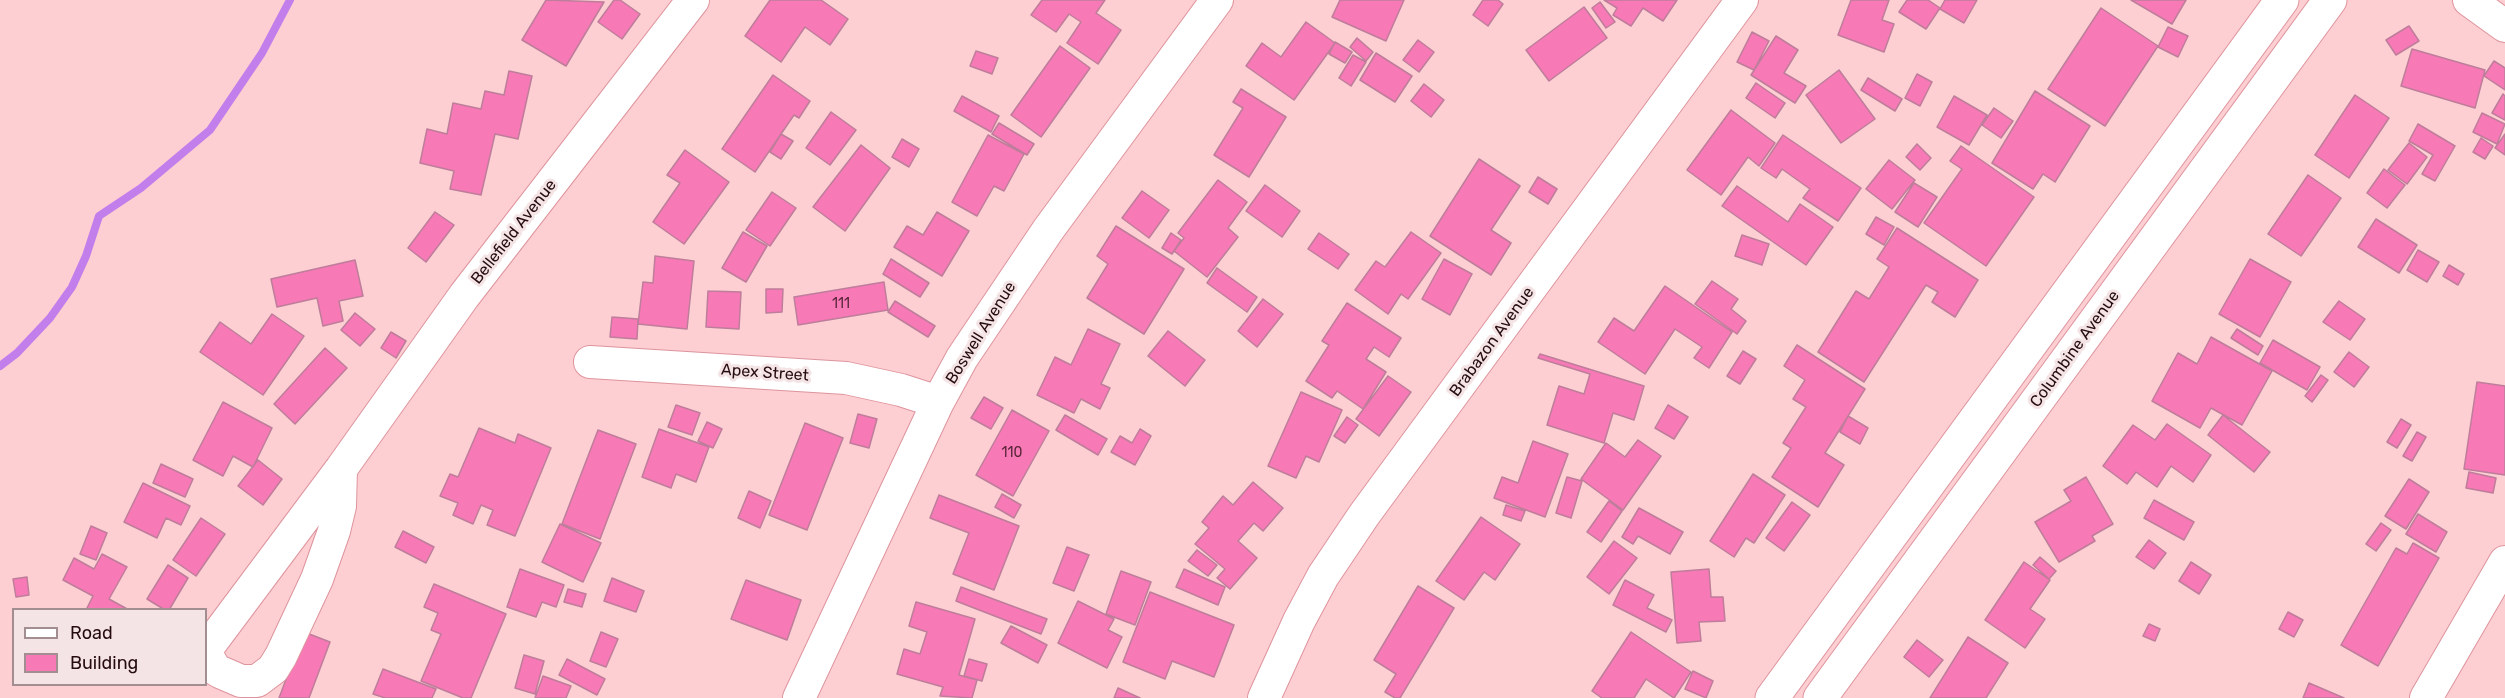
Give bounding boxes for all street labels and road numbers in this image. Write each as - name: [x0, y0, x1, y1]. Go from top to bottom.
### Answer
- street label: Bellefield Avenue: [467, 176, 561, 288]
- street label: Boswell Avenue: [942, 278, 1020, 388]
- street label: Brabazon Avenue: [1446, 283, 1538, 401]
- street label: Columbine Avenue: [2026, 287, 2124, 411]
- street label: Apex Street: [721, 360, 809, 386]

